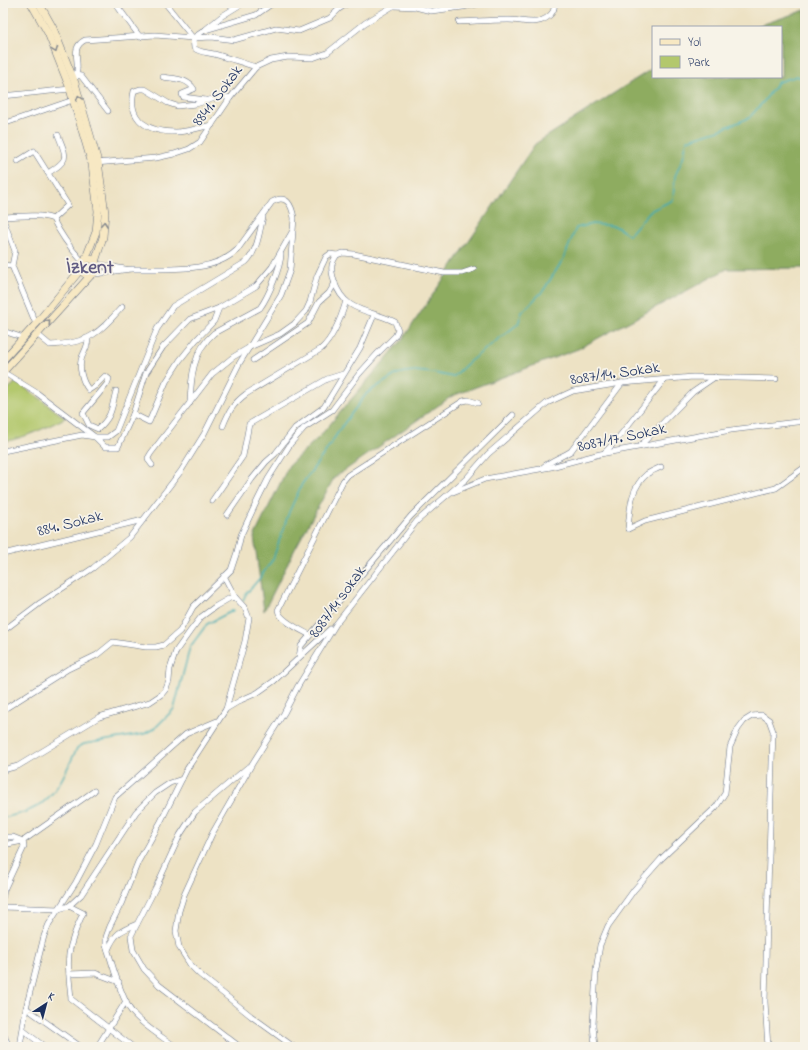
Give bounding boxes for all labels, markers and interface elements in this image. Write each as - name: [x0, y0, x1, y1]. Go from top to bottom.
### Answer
- legend: [652, 26, 782, 78]
- text: Yol: [688, 34, 701, 52]
- one-way arrow: [51, 46, 59, 53]
- text: Park: [688, 54, 710, 72]
- street label: 8841. Sokak: [187, 59, 250, 132]
- one-way arrow: [75, 94, 84, 101]
- one-way arrow: [99, 221, 108, 227]
- district label: İzkent: [66, 254, 114, 283]
- one-way arrow: [44, 320, 51, 327]
- street label: 8087/14. Sokak: [569, 356, 662, 392]
- street label: 8087/17. Sokak: [575, 417, 670, 459]
- street label: 884. Sokak: [35, 504, 106, 544]
- street label: 8087/14 sokak: [303, 560, 373, 643]
- north arrow: [26, 984, 66, 1024]
- text: K: [44, 989, 59, 1005]

